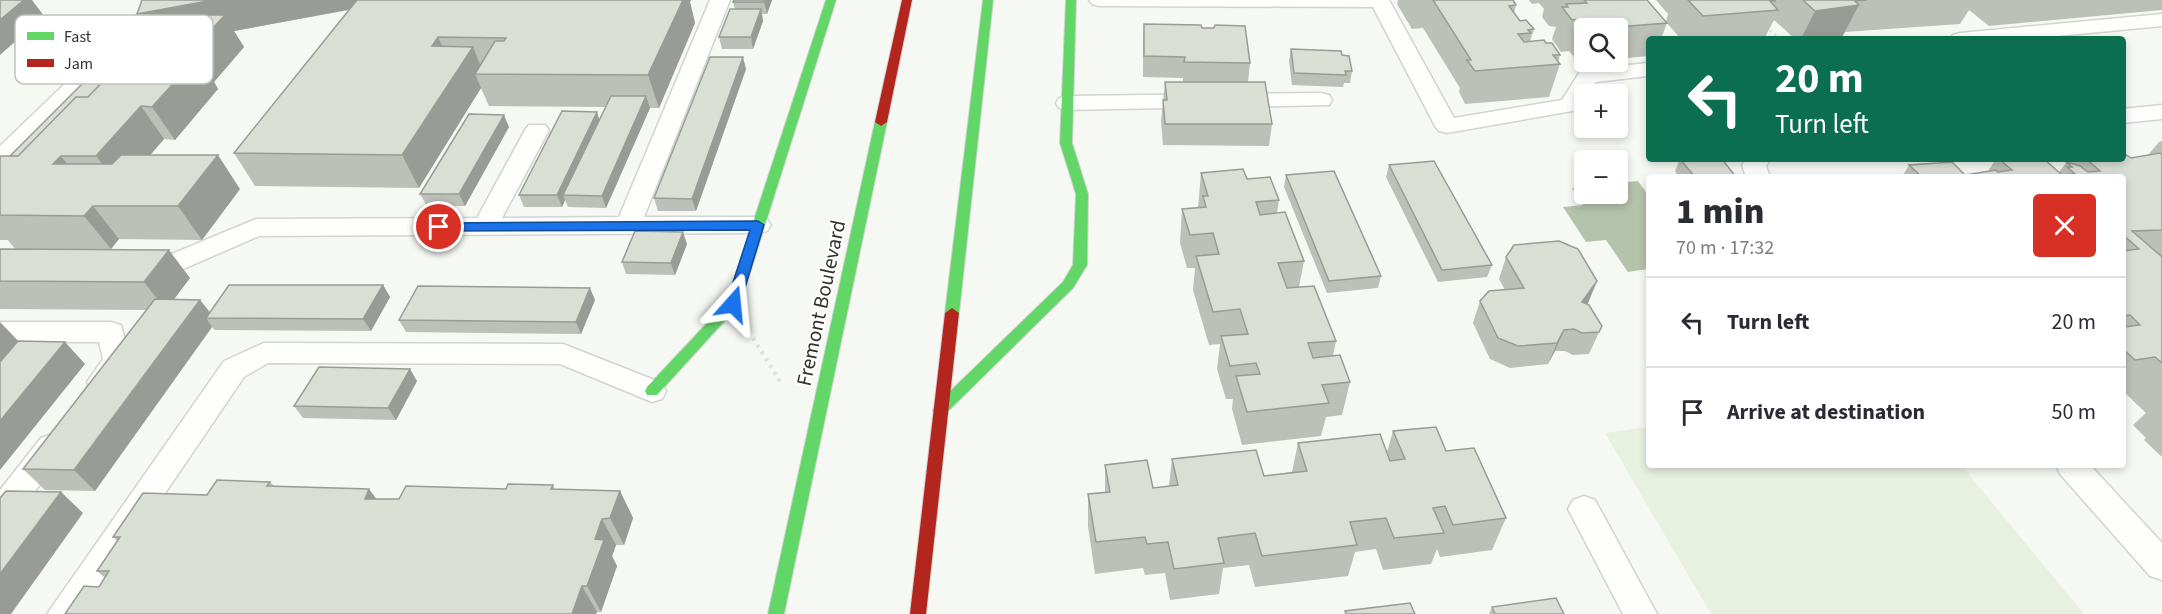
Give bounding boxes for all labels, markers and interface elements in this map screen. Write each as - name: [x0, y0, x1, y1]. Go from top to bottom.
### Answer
- legend: [15, 15, 213, 84]
- map controls: [1574, 18, 1628, 204]
- button: search: [1574, 18, 1628, 72]
- text: Fast: [64, 26, 92, 48]
- text: 20 m: [1775, 49, 1864, 109]
- text: Jam: [64, 53, 93, 75]
- icon: left: [1676, 60, 1754, 138]
- button: +: [1574, 84, 1628, 138]
- text: Turn left: [1775, 105, 1869, 144]
- button: −: [1574, 150, 1628, 204]
- text: 1 min: [1676, 186, 1764, 237]
- button: close: [2033, 194, 2096, 257]
- pin: [413, 201, 464, 252]
- icon: arrive: [422, 210, 455, 243]
- street label: Fremont Boulevard: [789, 217, 853, 389]
- text: 70 m · 17:32: [1676, 234, 1774, 262]
- position arrow: [701, 272, 765, 336]
- icon: left: [1676, 306, 1709, 339]
- text: Turn left: [1727, 306, 1809, 338]
- text: 20 m: [2051, 306, 2096, 338]
- icon: arrive: [1676, 396, 1709, 429]
- text: Arrive at destination: [1727, 396, 1925, 428]
- text: 50 m: [2051, 396, 2096, 428]

